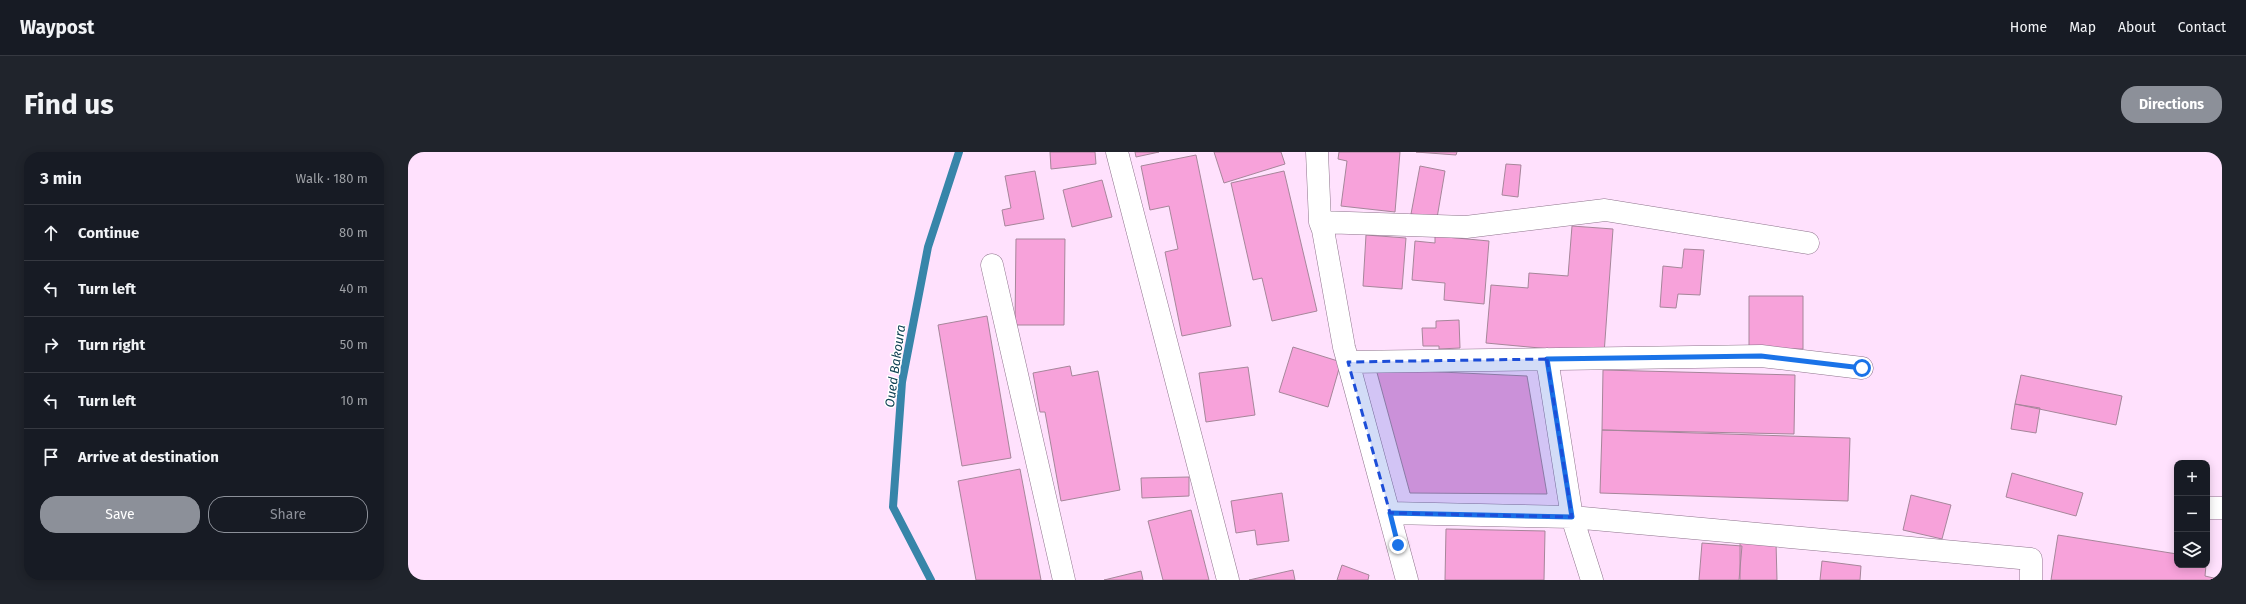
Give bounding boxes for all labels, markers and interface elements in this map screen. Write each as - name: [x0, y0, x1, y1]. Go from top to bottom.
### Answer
- text: Waypost: [20, 16, 94, 39]
- text: Home: [2010, 19, 2047, 36]
- text: Map: [2069, 19, 2096, 36]
- text: About: [2118, 19, 2156, 36]
- text: Contact: [2178, 19, 2226, 36]
- button: Directions: [2121, 86, 2222, 123]
- text: Find us: [24, 88, 114, 121]
- text: 3 min: [40, 168, 82, 189]
- text: Walk · 180 m: [296, 171, 368, 186]
- icon: ahead: [40, 222, 62, 244]
- text: Continue: [78, 224, 139, 242]
- text: 80 m: [339, 225, 368, 240]
- icon: left: [40, 278, 62, 300]
- text: Turn left: [78, 280, 136, 298]
- text: 40 m: [339, 281, 368, 296]
- water label: Oued Bakoura: [882, 324, 908, 408]
- icon: right: [40, 334, 62, 356]
- text: Turn right: [78, 336, 145, 354]
- text: 50 m: [340, 337, 368, 352]
- route start: [1853, 359, 1871, 377]
- icon: left: [40, 390, 62, 412]
- text: Turn left: [78, 392, 136, 410]
- text: 10 m: [341, 393, 368, 408]
- icon: arrive: [40, 446, 62, 468]
- text: Arrive at destination: [78, 448, 219, 466]
- map controls: [2174, 460, 2210, 568]
- button: +: [2174, 460, 2210, 496]
- button: Save: [40, 496, 200, 533]
- button: Share: [208, 496, 368, 533]
- button: −: [2174, 496, 2210, 532]
- button: layers: [2174, 532, 2210, 568]
- route end: [1389, 536, 1407, 554]

